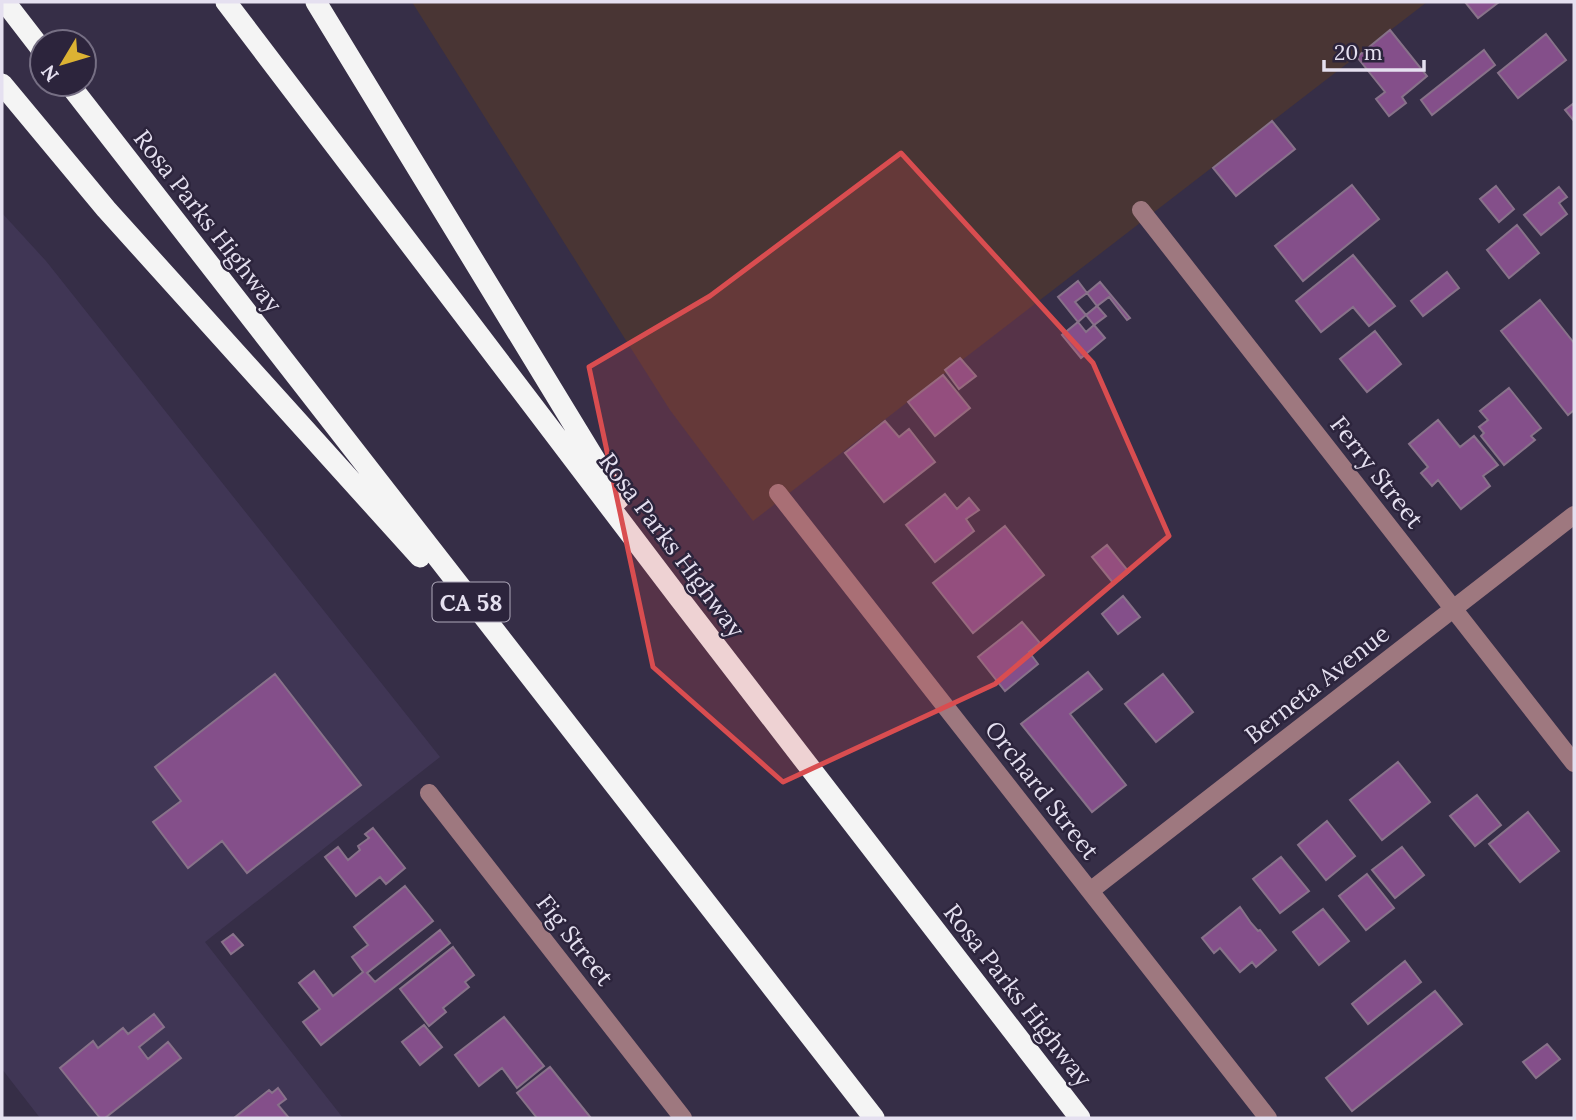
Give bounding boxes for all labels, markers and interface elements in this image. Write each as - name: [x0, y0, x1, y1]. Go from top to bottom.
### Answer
- north arrow: [28, 28, 98, 98]
- scale bar: [1324, 28, 1424, 72]
- text: 20 m: [1334, 39, 1383, 66]
- text: N: [35, 60, 64, 87]
- street label: Rosa Parks Highway: [127, 123, 289, 319]
- street label: Ferry Street: [1324, 410, 1431, 535]
- street label: Rosa Parks Highway: [592, 446, 752, 644]
- road number: CA 58: [433, 582, 510, 622]
- street label: Berneta Avenue: [1238, 618, 1396, 750]
- street label: Orchard Street: [978, 714, 1106, 866]
- street label: Fig Street: [530, 888, 621, 992]
- street label: Rosa Parks Highway: [937, 897, 1099, 1093]

